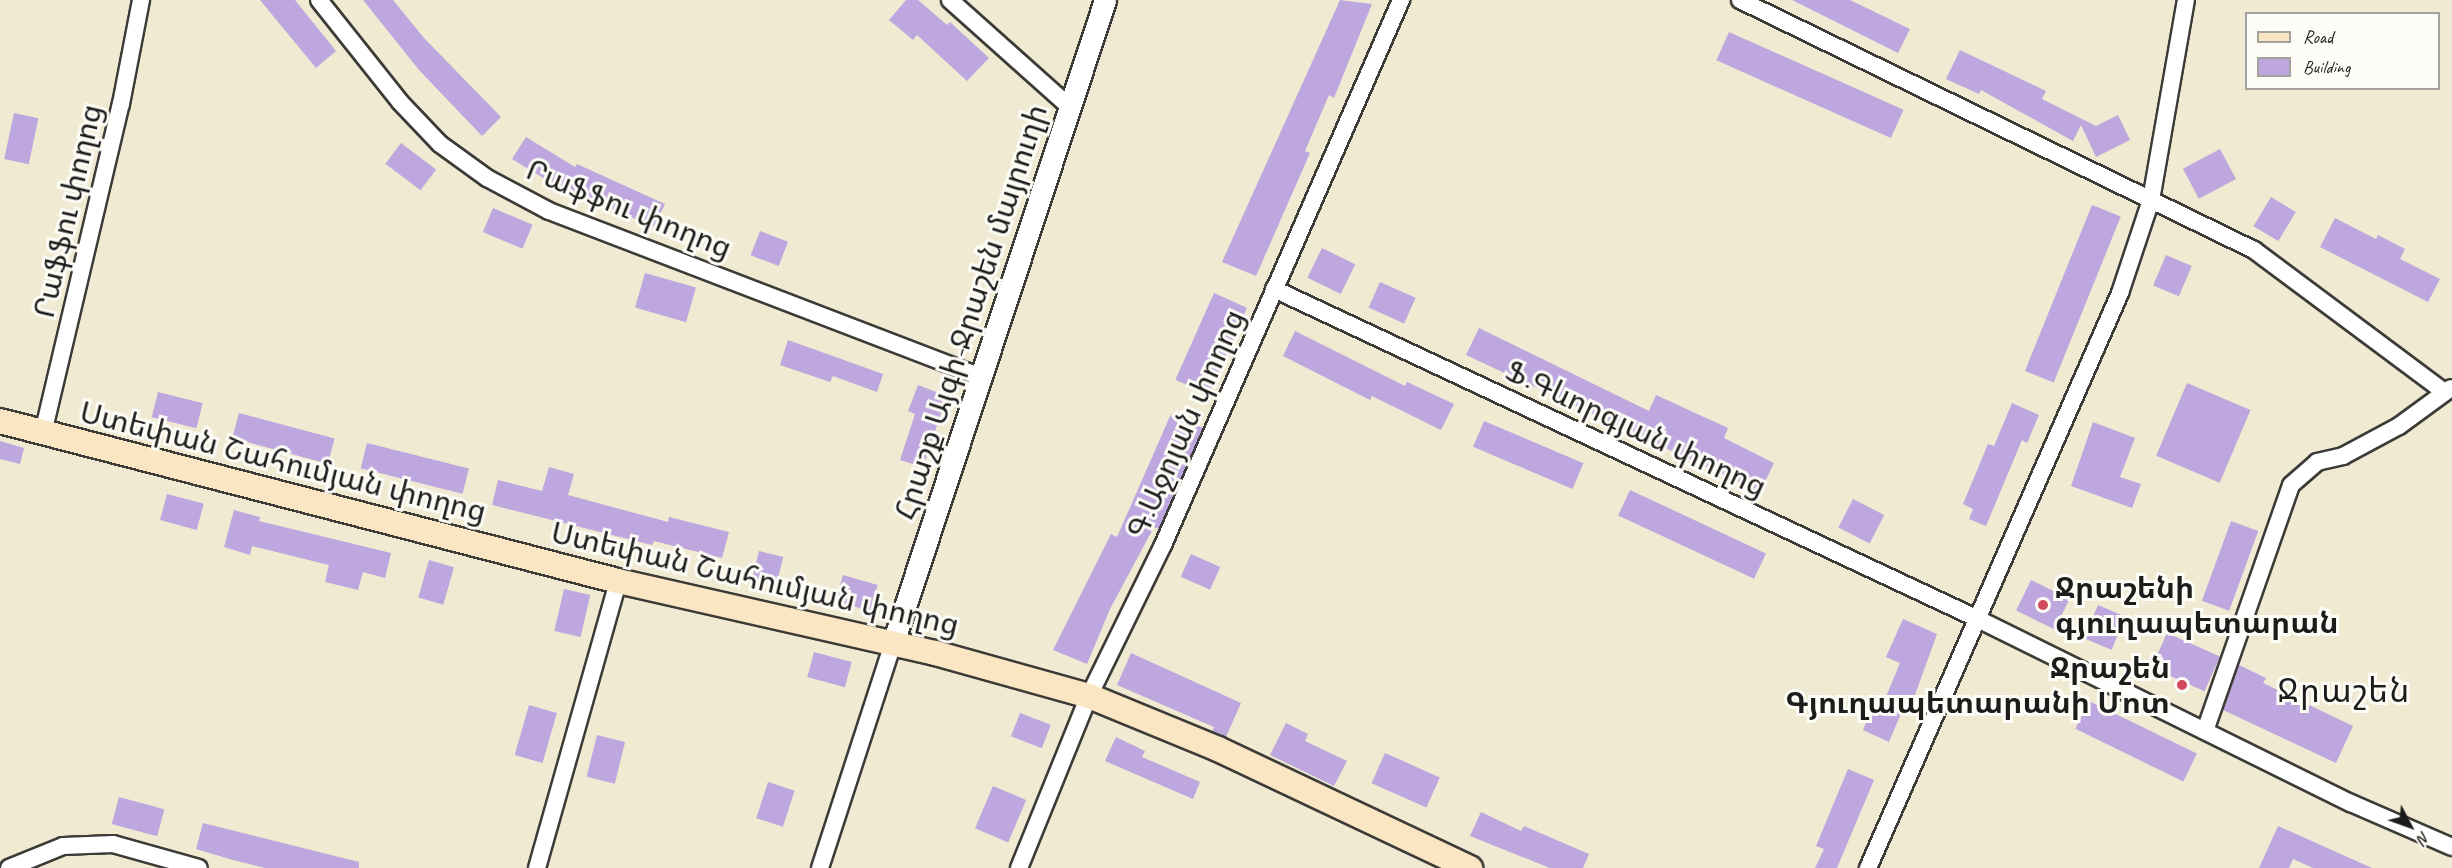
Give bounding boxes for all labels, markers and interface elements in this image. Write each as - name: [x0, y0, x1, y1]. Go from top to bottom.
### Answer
- legend: [2245, 12, 2440, 90]
- text: Road: [2303, 26, 2333, 48]
- text: Building: [2303, 56, 2350, 78]
- street label: Հրաշք Այգի-Ջրաշեն մայրուղի: [887, 100, 1055, 524]
- street label: Րաֆֆու փողոց: [26, 101, 110, 321]
- street label: Րաֆֆու փողոց: [521, 151, 737, 267]
- street label: Գ.Աջոյան փողոց: [1119, 304, 1253, 544]
- street label: Ֆ.Գևորգյան փողոց: [1500, 353, 1772, 505]
- street label: Ստեփան Շահումյան փողոց: [76, 394, 490, 530]
- street label: Ստեփան Շահումյան փողոց: [548, 515, 962, 643]
- place label: Ջրաշենի գյուղապետարան: [2055, 570, 2338, 640]
- marker: Ջրաշենի գյուղապետարան: [2036, 598, 2050, 612]
- place label: Ջրաշեն Գյուղապետարանի Մոտ: [1785, 650, 2170, 720]
- district label: Ջրաշեն: [2277, 672, 2411, 712]
- marker: Ջրաշեն Գյուղապետարանի Մոտ: [2175, 678, 2189, 692]
- north arrow: [2380, 796, 2440, 856]
- text: N: [2413, 828, 2434, 848]

